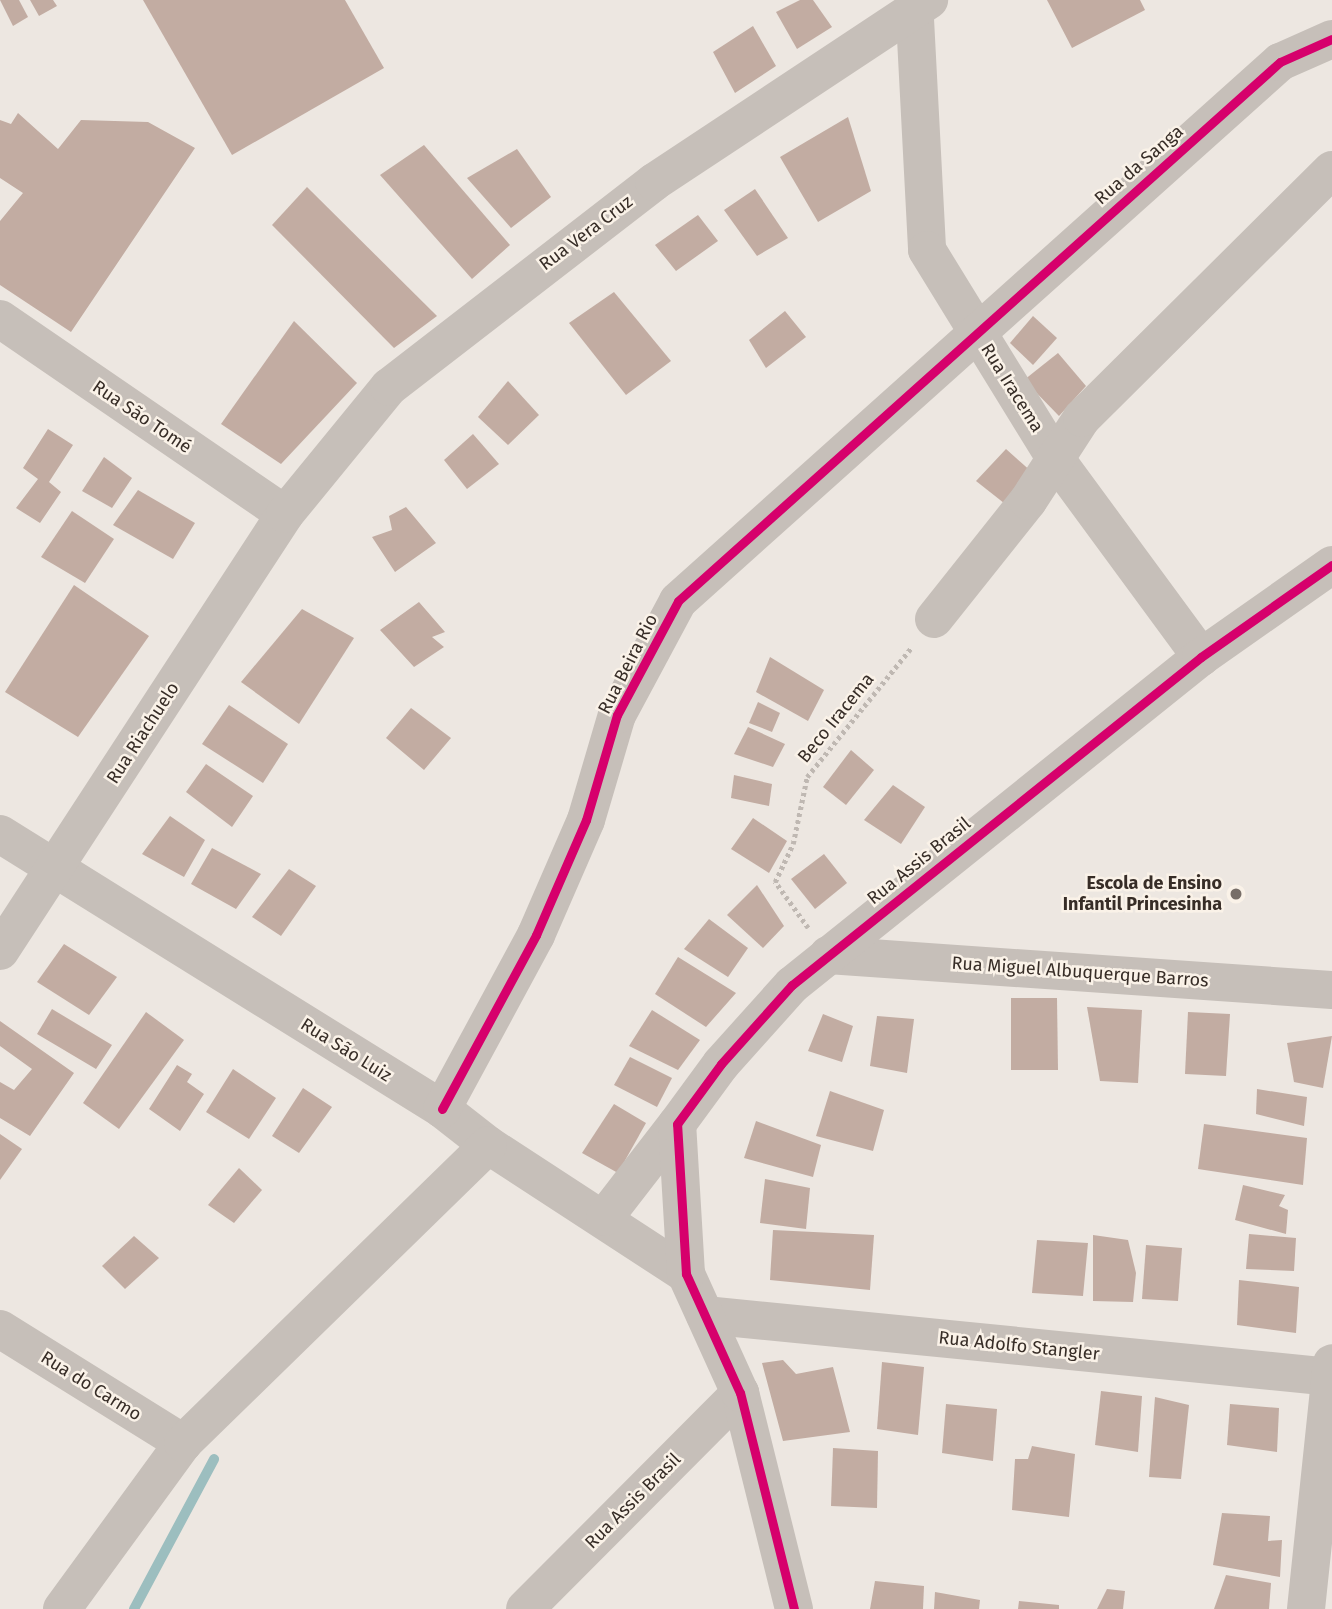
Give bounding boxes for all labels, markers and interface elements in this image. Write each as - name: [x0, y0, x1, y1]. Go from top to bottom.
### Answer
- street label: Rua da Sanga: [1090, 121, 1188, 209]
- street label: Rua Vera Cruz: [535, 191, 637, 275]
- street label: Rua Iracema: [976, 340, 1048, 436]
- street label: Rua São Tomé: [88, 376, 196, 458]
- street label: Rua Beira Rio: [594, 610, 662, 718]
- street label: Beco Iracema: [793, 669, 879, 767]
- street label: Rua Riachuelo: [102, 678, 184, 788]
- street label: Rua Assis Brasil: [863, 813, 975, 909]
- place label: Escola de Ensino Infantil Princesinha: [1063, 873, 1222, 916]
- marker: Escola de Ensino Infantil Princesinha: [1228, 886, 1244, 902]
- street label: Rua Miguel Albuquerque Barros: [951, 952, 1209, 992]
- street label: Rua São Luiz: [297, 1014, 395, 1086]
- street label: Rua Adolfo Stangler: [937, 1327, 1101, 1365]
- street label: Rua do Carmo: [37, 1346, 145, 1426]
- street label: Rua Assis Brasil: [581, 1449, 685, 1553]

